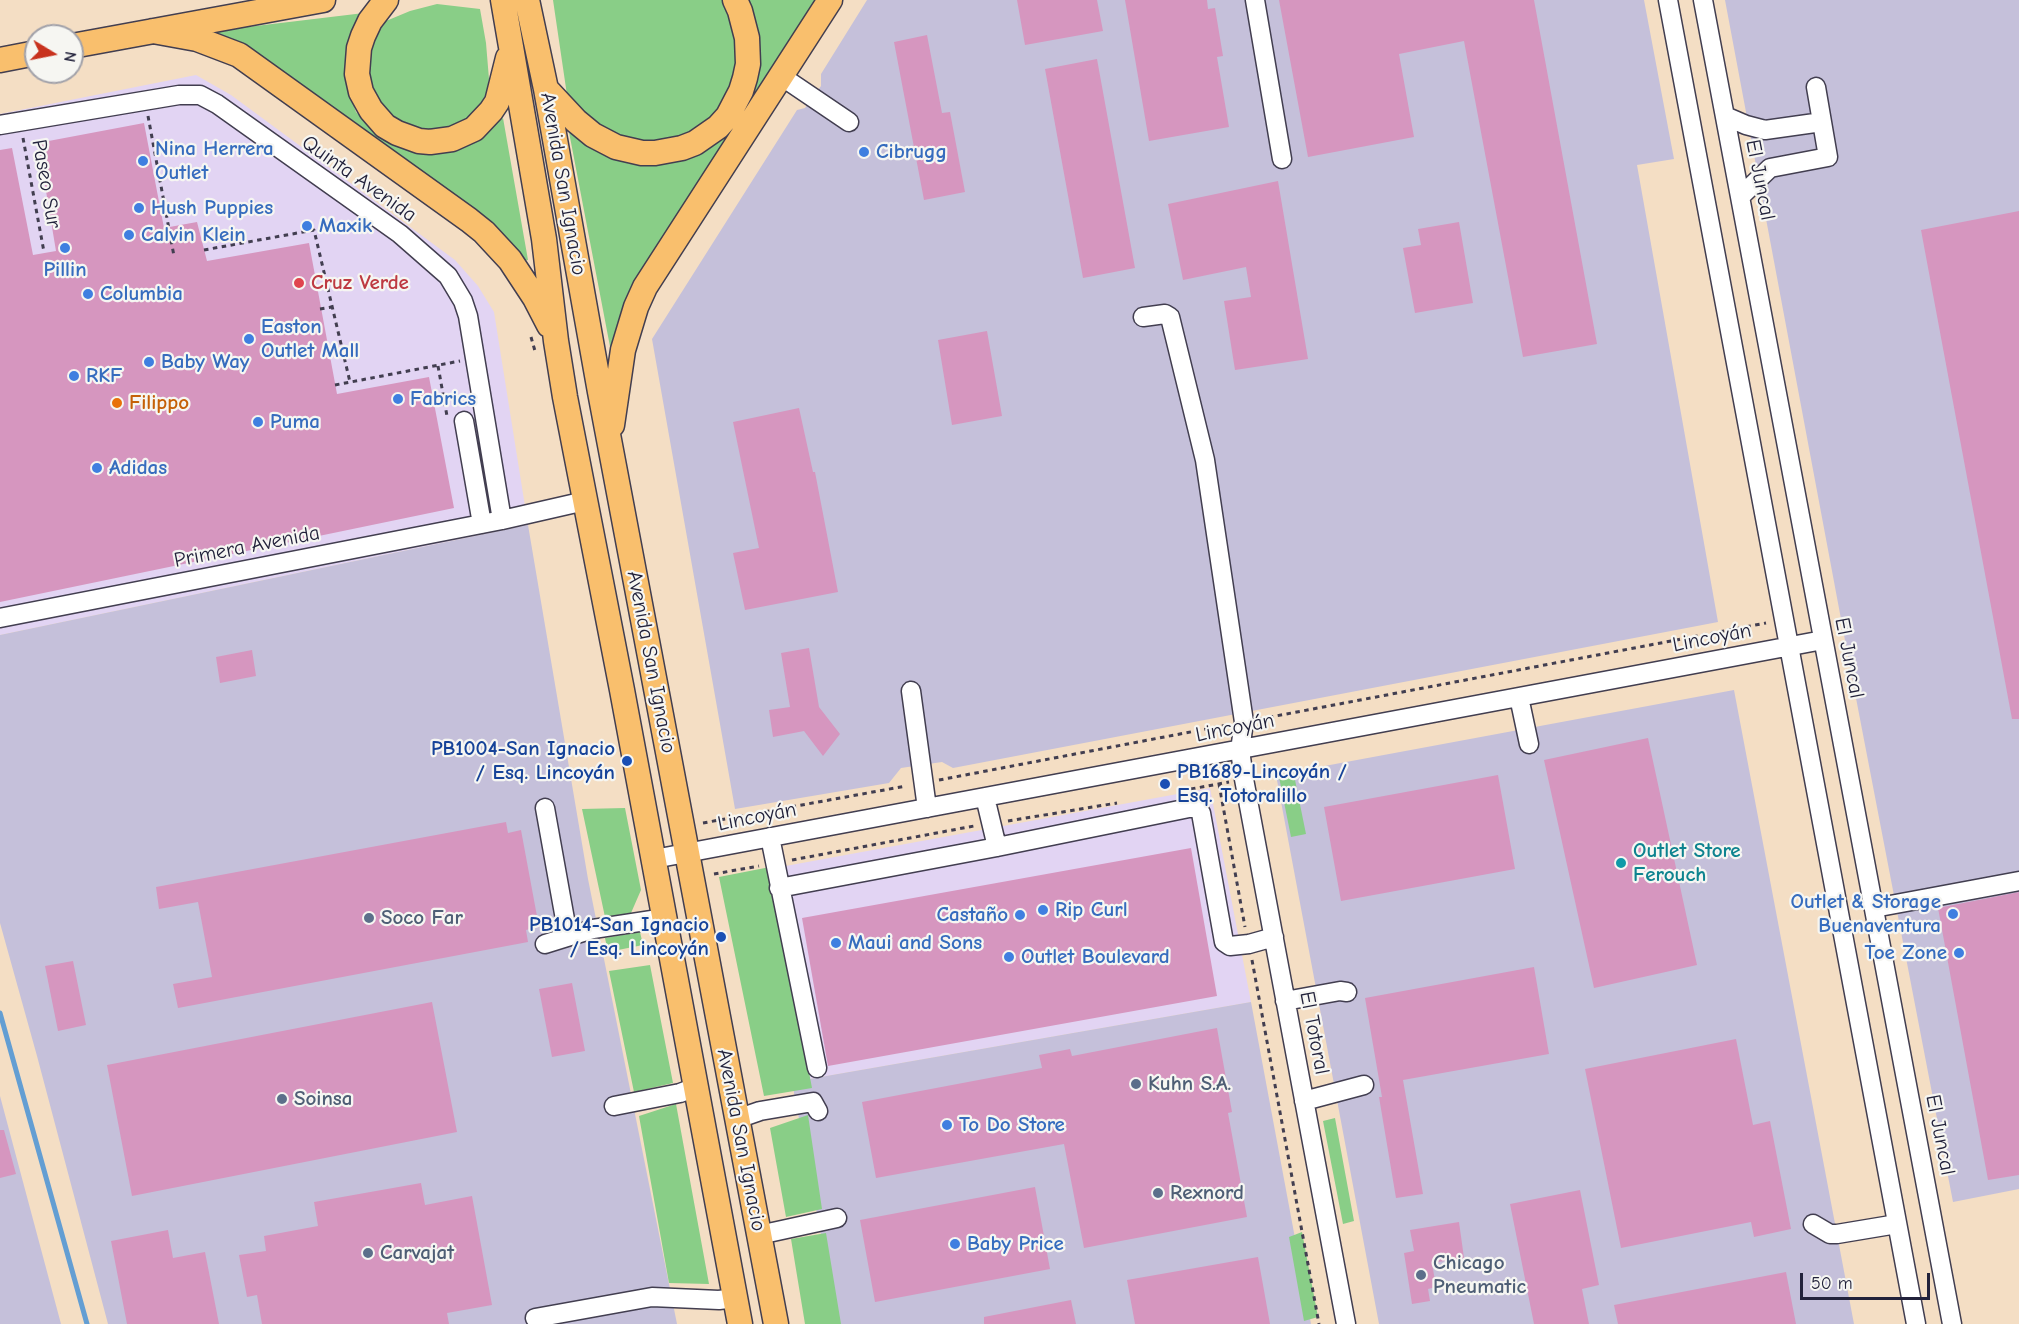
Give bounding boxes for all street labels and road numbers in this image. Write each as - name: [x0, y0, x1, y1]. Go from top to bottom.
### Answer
- street label: Avenida San Ignacio: [535, 91, 591, 277]
- street label: Quinta Avenida: [297, 130, 421, 228]
- street label: El Juncal: [1740, 137, 1780, 223]
- street label: Paseo Sur: [26, 138, 66, 230]
- street label: Primera Avenida: [172, 521, 322, 573]
- street label: Avenida San Ignacio: [621, 569, 681, 755]
- street label: El Juncal: [1829, 615, 1869, 701]
- street label: Lincoyán: [1671, 618, 1753, 658]
- street label: Lincoyán: [1194, 708, 1276, 748]
- street label: Lincoyán: [716, 797, 798, 837]
- street label: El Totoral: [1294, 989, 1334, 1077]
- street label: Avenida San Ignacio: [711, 1047, 771, 1233]
- street label: El Juncal: [1920, 1092, 1960, 1178]

